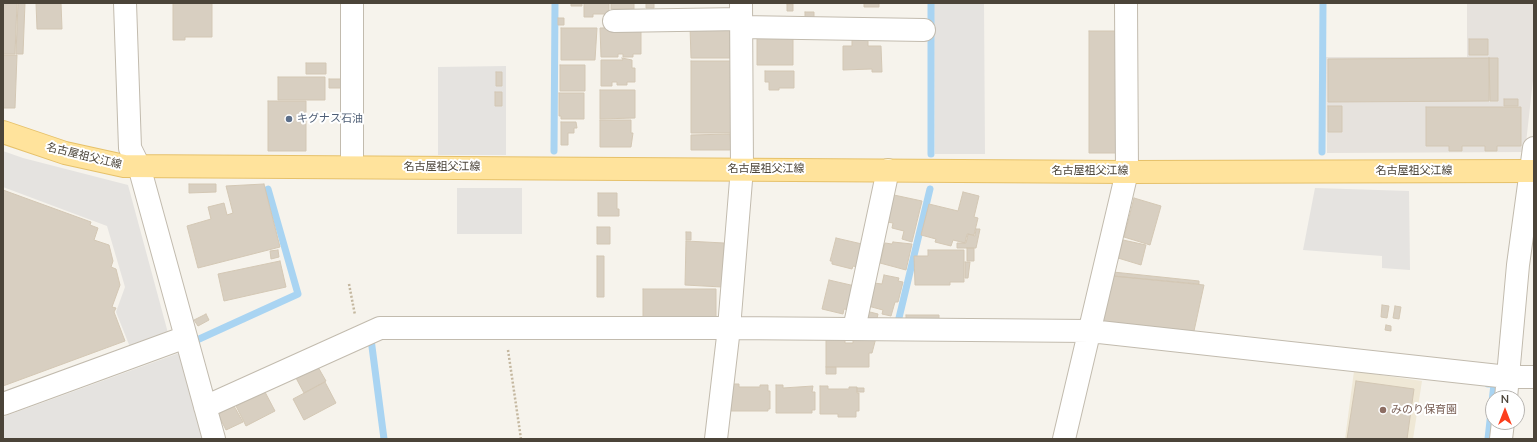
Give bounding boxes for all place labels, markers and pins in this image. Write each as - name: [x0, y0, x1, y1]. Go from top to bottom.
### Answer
- place label: キグナス石油: [297, 112, 363, 126]
- marker: キグナス石油: [284, 114, 294, 124]
- place label: みのり保育園: [1391, 403, 1457, 417]
- marker: みのり保育園: [1378, 405, 1388, 415]

